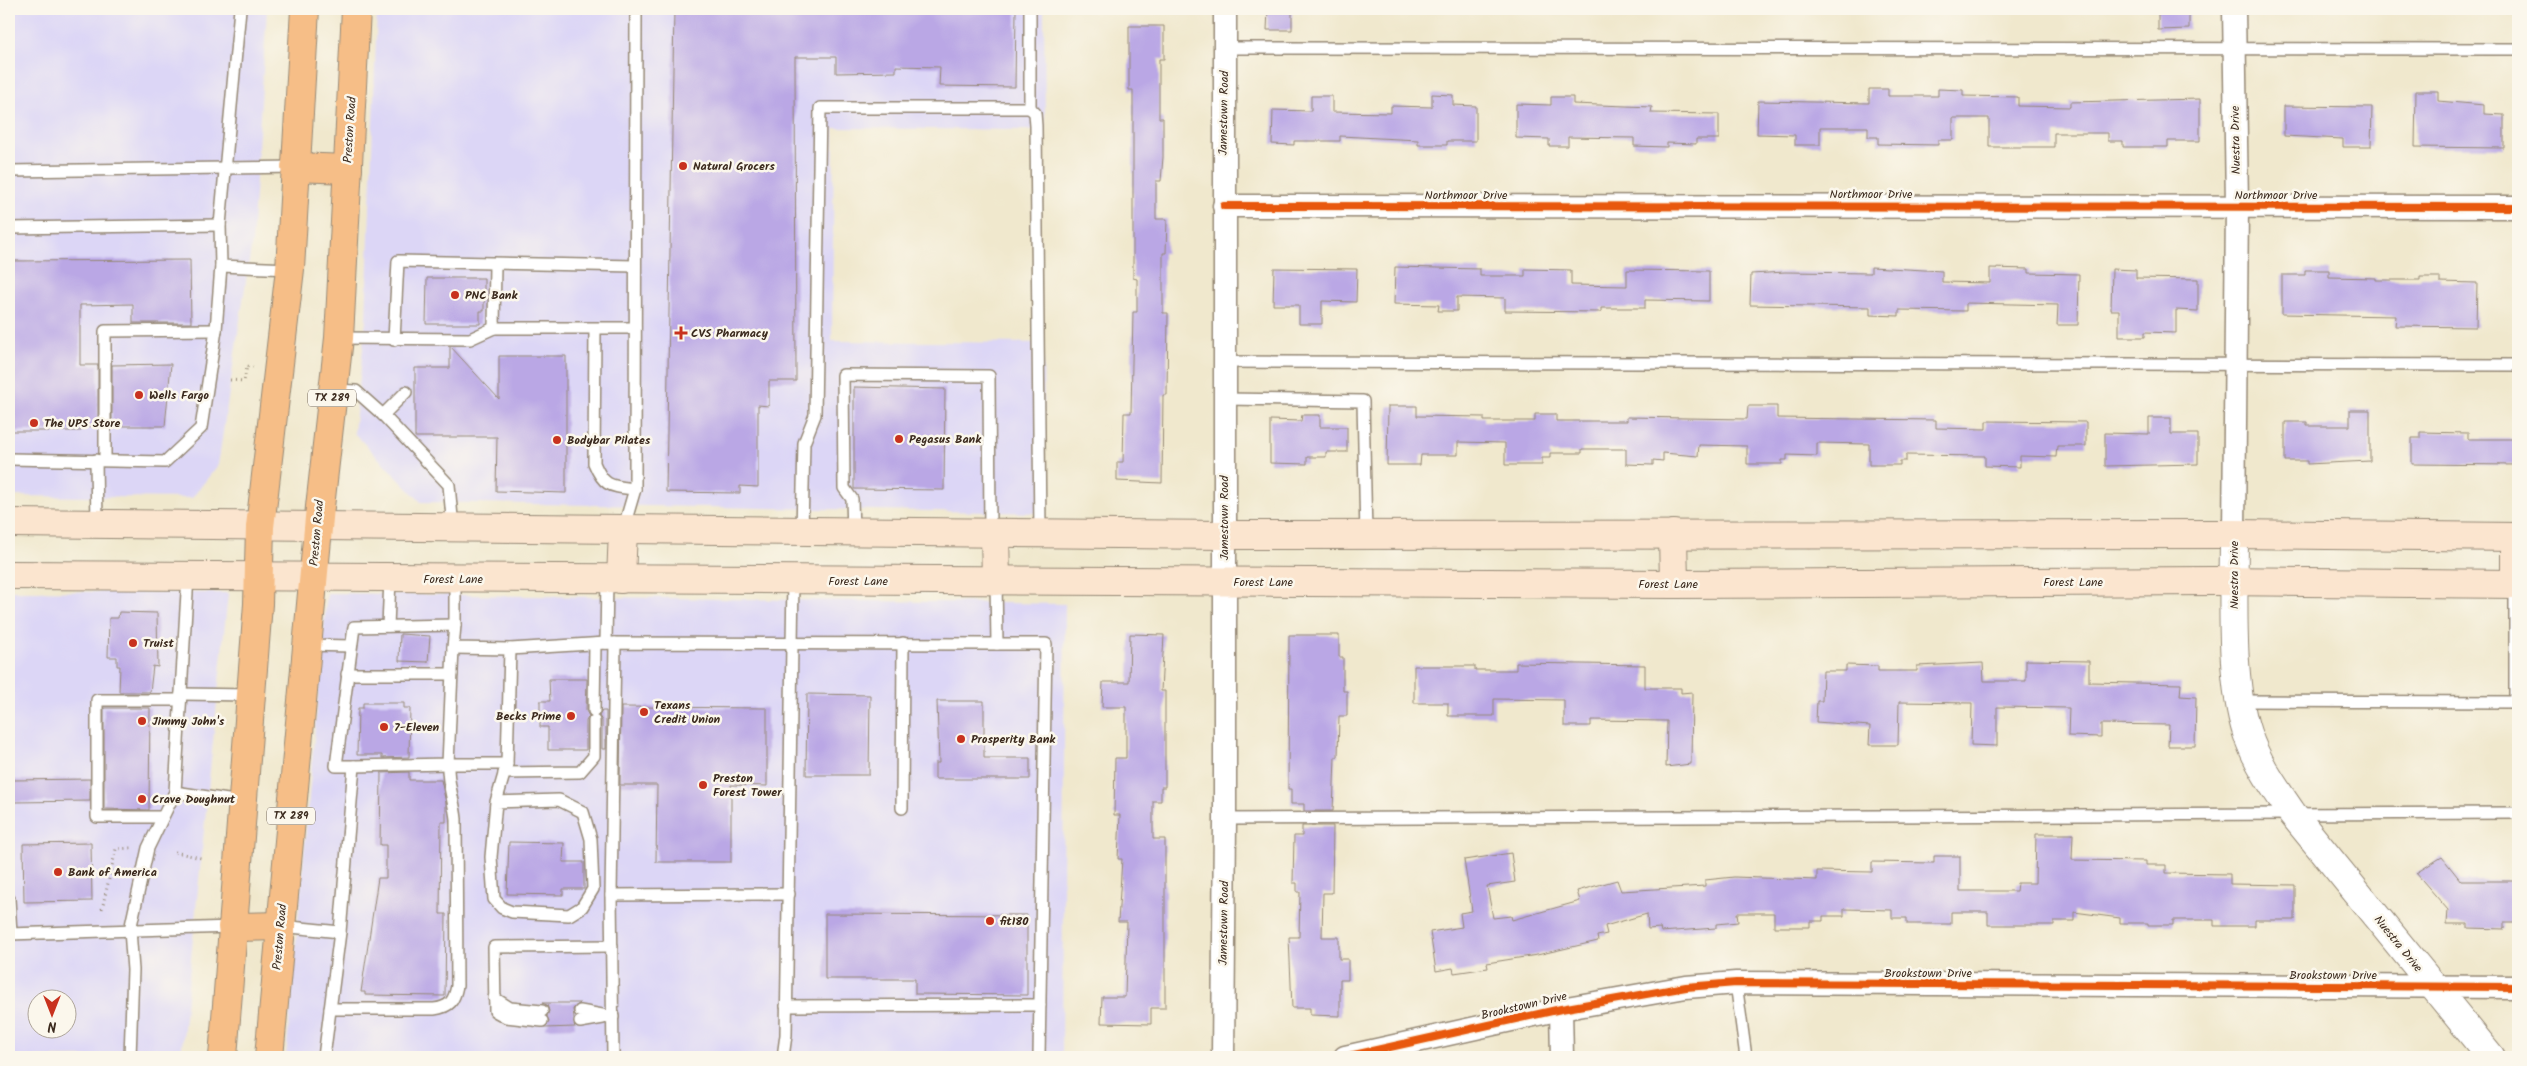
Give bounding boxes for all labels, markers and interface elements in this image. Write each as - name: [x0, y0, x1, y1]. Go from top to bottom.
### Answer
- street label: Jamestown Road: [1214, 69, 1234, 156]
- street label: Preston Road: [338, 95, 362, 164]
- street label: Nuestra Drive: [2226, 105, 2246, 174]
- place label: Natural Grocers: [693, 157, 775, 176]
- marker: Natural Grocers: [677, 160, 689, 172]
- street label: Northmoor Drive: [1830, 185, 1913, 204]
- street label: Northmoor Drive: [1425, 186, 1508, 205]
- street label: Northmoor Drive: [2235, 186, 2318, 205]
- place label: PNC Bank: [465, 286, 518, 305]
- marker: PNC Bank: [449, 289, 461, 301]
- place label: CVS Pharmacy: [691, 324, 769, 343]
- marker: CVS Pharmacy: [675, 327, 687, 339]
- place label: Wells Fargo: [149, 386, 210, 405]
- marker: Wells Fargo: [133, 389, 145, 401]
- road number: TX 289: [308, 389, 356, 406]
- place label: The UPS Store: [44, 414, 121, 433]
- marker: The UPS Store: [28, 417, 40, 429]
- place label: Pegasus Bank: [909, 430, 982, 449]
- place label: Bodybar Pilates: [567, 431, 651, 450]
- marker: Pegasus Bank: [893, 433, 905, 445]
- marker: Bodybar Pilates: [551, 434, 563, 446]
- street label: Jamestown Road: [1215, 475, 1234, 560]
- street label: Preston Road: [305, 498, 329, 567]
- street label: Nuestra Drive: [2225, 540, 2244, 609]
- street label: Forest Lane: [423, 570, 483, 589]
- street label: Forest Lane: [828, 572, 888, 591]
- street label: Forest Lane: [1233, 573, 1293, 592]
- street label: Forest Lane: [2043, 573, 2103, 592]
- street label: Forest Lane: [1638, 575, 1698, 594]
- place label: Truist: [143, 634, 174, 653]
- marker: Truist: [127, 637, 139, 649]
- place label: Texans Credit Union: [654, 696, 721, 729]
- marker: Texans Credit Union: [638, 706, 650, 718]
- place label: Becks Prime: [496, 707, 561, 726]
- marker: Becks Prime: [565, 710, 577, 722]
- place label: Jimmy John's: [152, 712, 225, 731]
- marker: Jimmy John's: [136, 715, 148, 727]
- place label: 7-Eleven: [394, 718, 440, 737]
- marker: 7-Eleven: [378, 721, 390, 733]
- place label: Prosperity Bank: [971, 730, 1056, 749]
- marker: Prosperity Bank: [955, 733, 967, 745]
- place label: Preston Forest Tower: [713, 769, 782, 802]
- marker: Preston Forest Tower: [697, 779, 709, 791]
- place label: Crave Doughnut: [152, 790, 236, 809]
- marker: Crave Doughnut: [136, 793, 148, 805]
- road number: TX 289: [267, 808, 315, 824]
- place label: Bank of America: [68, 863, 157, 882]
- marker: Bank of America: [52, 866, 64, 878]
- street label: Jamestown Road: [1214, 879, 1234, 966]
- street label: Preston Road: [268, 902, 292, 971]
- street label: Nuestra Drive: [2369, 911, 2427, 977]
- place label: fit180: [999, 912, 1029, 931]
- marker: fit180: [984, 915, 996, 927]
- street label: Brookstown Drive: [1884, 964, 1972, 983]
- street label: Brookstown Drive: [2289, 966, 2377, 985]
- street label: Brookstown Drive: [1479, 987, 1569, 1025]
- north arrow: [28, 988, 78, 1038]
- text: N: [47, 1015, 56, 1037]

